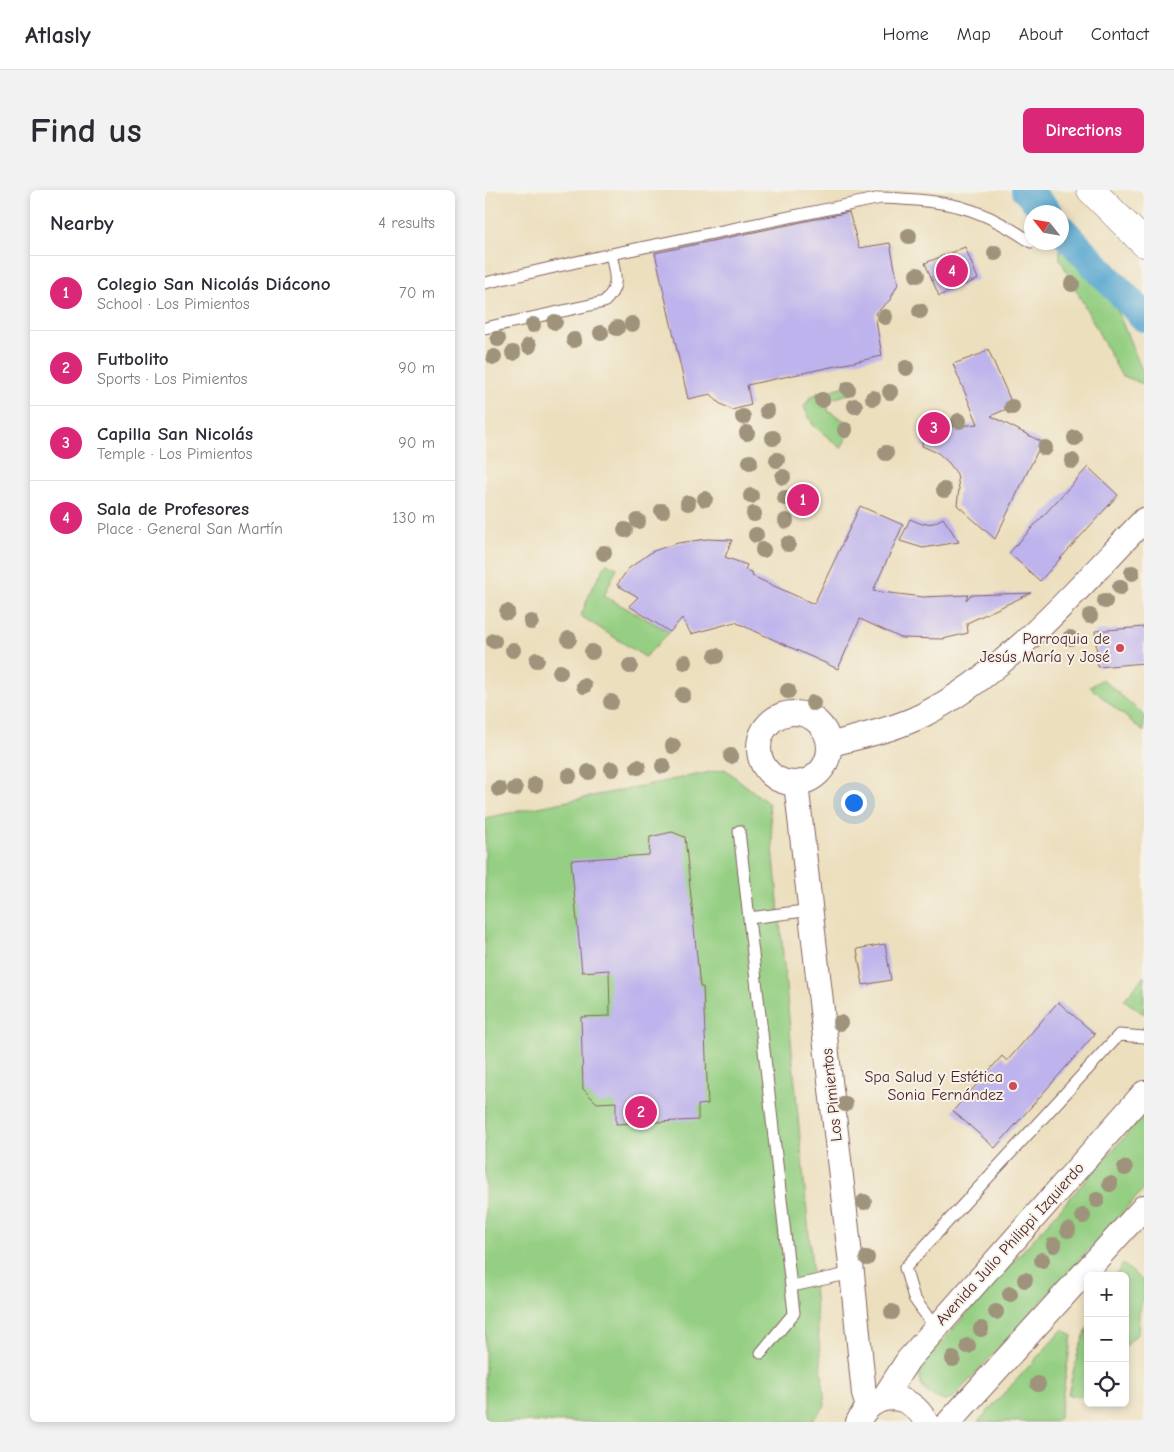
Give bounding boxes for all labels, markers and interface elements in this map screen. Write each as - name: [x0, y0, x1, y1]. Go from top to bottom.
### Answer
- text: Atlasly: [25, 21, 91, 49]
- text: Home: [882, 24, 929, 45]
- text: Map: [957, 24, 991, 45]
- text: About: [1019, 24, 1063, 45]
- text: Contact: [1091, 24, 1149, 45]
- button: Directions: [1023, 108, 1144, 153]
- text: Find us: [30, 110, 142, 151]
- north arrow: [1024, 205, 1069, 250]
- text: Nearby: [50, 211, 114, 235]
- text: 4 results: [378, 214, 435, 232]
- pin: 4: [936, 252, 968, 290]
- text: Colegio San Nicolás Diácono: [97, 273, 331, 295]
- text: 1: [63, 284, 69, 302]
- text: 70 m: [399, 284, 435, 302]
- text: School · Los Pimientos: [97, 295, 250, 313]
- text: Futbolito: [97, 348, 169, 370]
- text: 2: [62, 359, 70, 377]
- text: 90 m: [398, 359, 435, 377]
- text: Sports · Los Pimientos: [97, 370, 247, 388]
- pin: 3: [918, 409, 950, 447]
- text: Capilla San Nicolás: [97, 423, 253, 445]
- text: 3: [62, 434, 70, 452]
- text: 90 m: [398, 434, 435, 452]
- text: Temple · Los Pimientos: [97, 445, 252, 463]
- pin: 1: [787, 481, 819, 519]
- text: Sala de Profesores: [97, 498, 249, 520]
- text: 4: [62, 509, 70, 527]
- text: 130 m: [392, 509, 435, 527]
- text: Place · General San Martín: [97, 520, 283, 538]
- place label: Parroquia de Jesús María y José: [980, 630, 1110, 666]
- marker: Parroquia de Jesús María y José: [1114, 642, 1126, 654]
- your location: [841, 790, 867, 816]
- street label: Los Pimientos: [818, 1047, 846, 1142]
- place label: Spa Salud y Estética Sonia Fernández: [864, 1068, 1003, 1104]
- marker: Spa Salud y Estética Sonia Fernández: [1007, 1080, 1019, 1092]
- pin: 2: [625, 1093, 657, 1131]
- street label: Avenida Julio Philippi Izquierdo: [932, 1159, 1088, 1329]
- map controls: [1084, 1272, 1129, 1407]
- button: +: [1084, 1272, 1129, 1317]
- button: −: [1084, 1317, 1129, 1362]
- button: locate: [1084, 1362, 1129, 1407]

